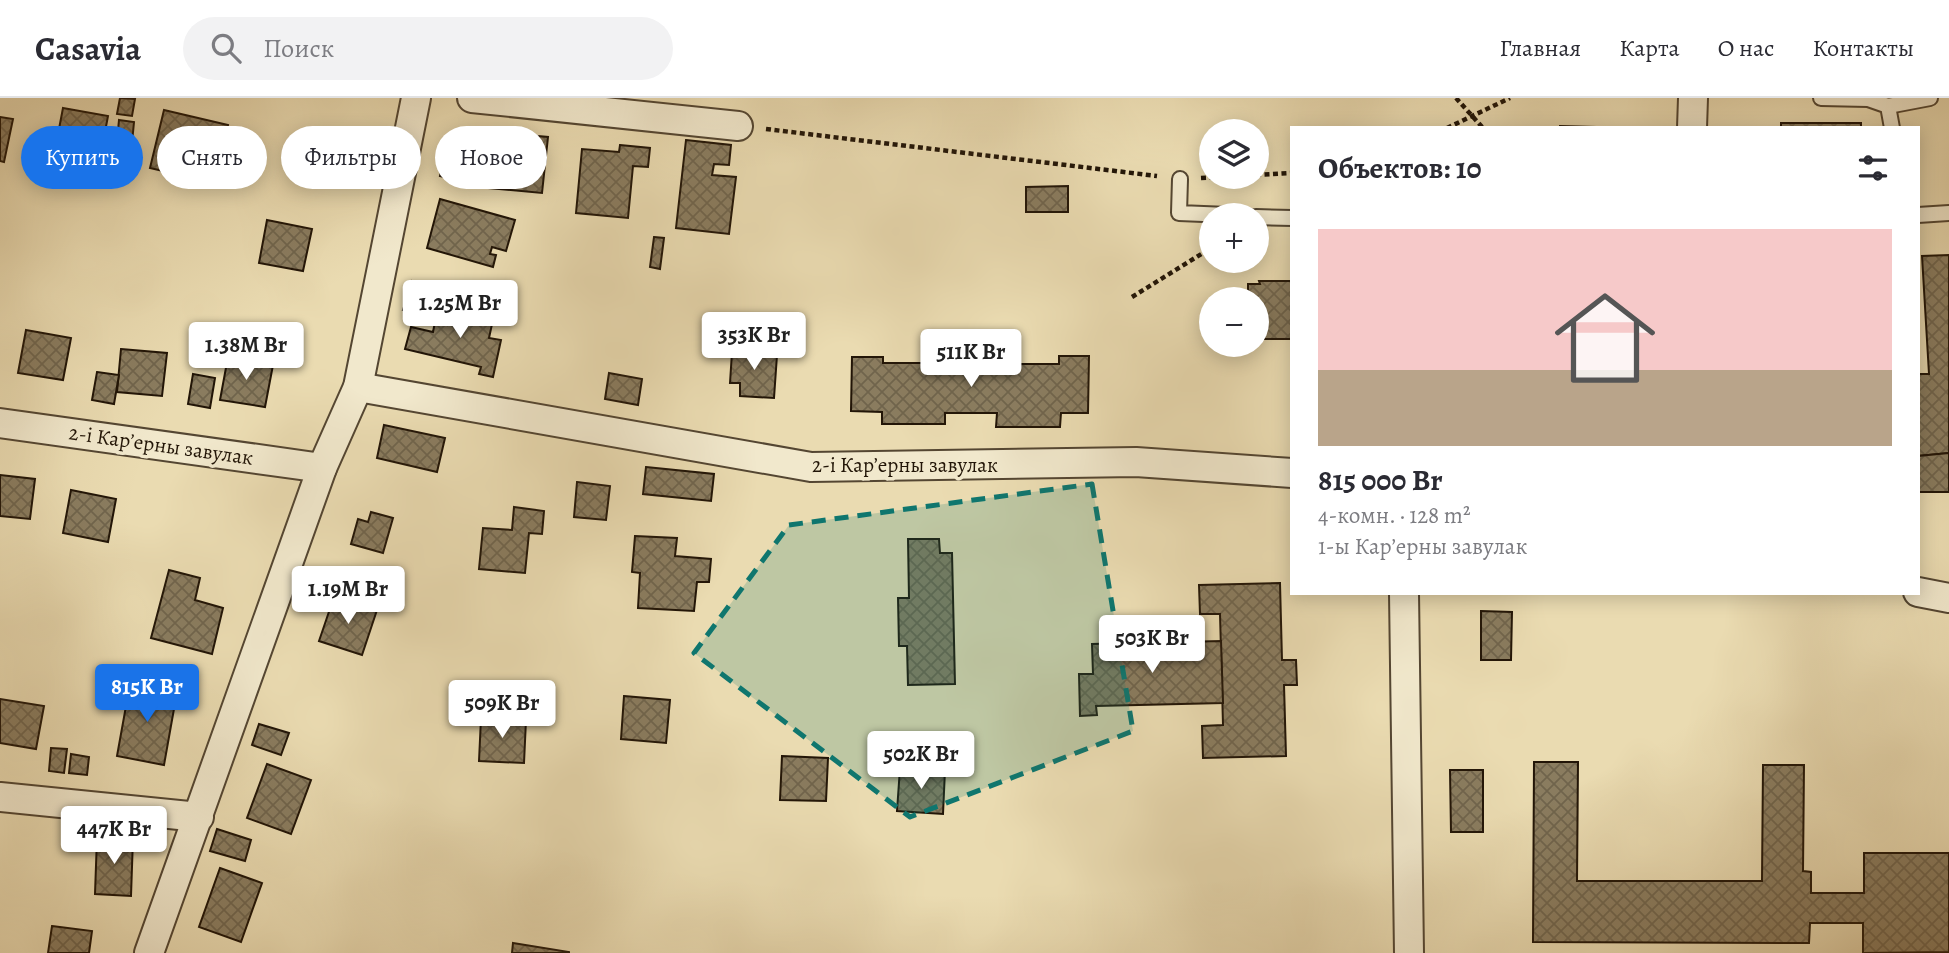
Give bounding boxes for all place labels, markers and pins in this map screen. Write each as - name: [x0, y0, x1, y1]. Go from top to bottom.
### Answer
- pin: 1.25M Br: [388, 280, 532, 340]
- pin: 353K Br: [689, 313, 819, 372]
- pin: 1.38M Br: [174, 322, 318, 382]
- pin: 511K Br: [906, 330, 1036, 389]
- pin: 1.19M Br: [276, 566, 420, 626]
- pin: 503K Br: [1087, 616, 1217, 675]
- pin: 815K Br: [82, 664, 212, 724]
- pin: 509K Br: [437, 680, 567, 740]
- pin: 502K Br: [856, 732, 986, 791]
- pin: 447K Br: [49, 806, 179, 866]

